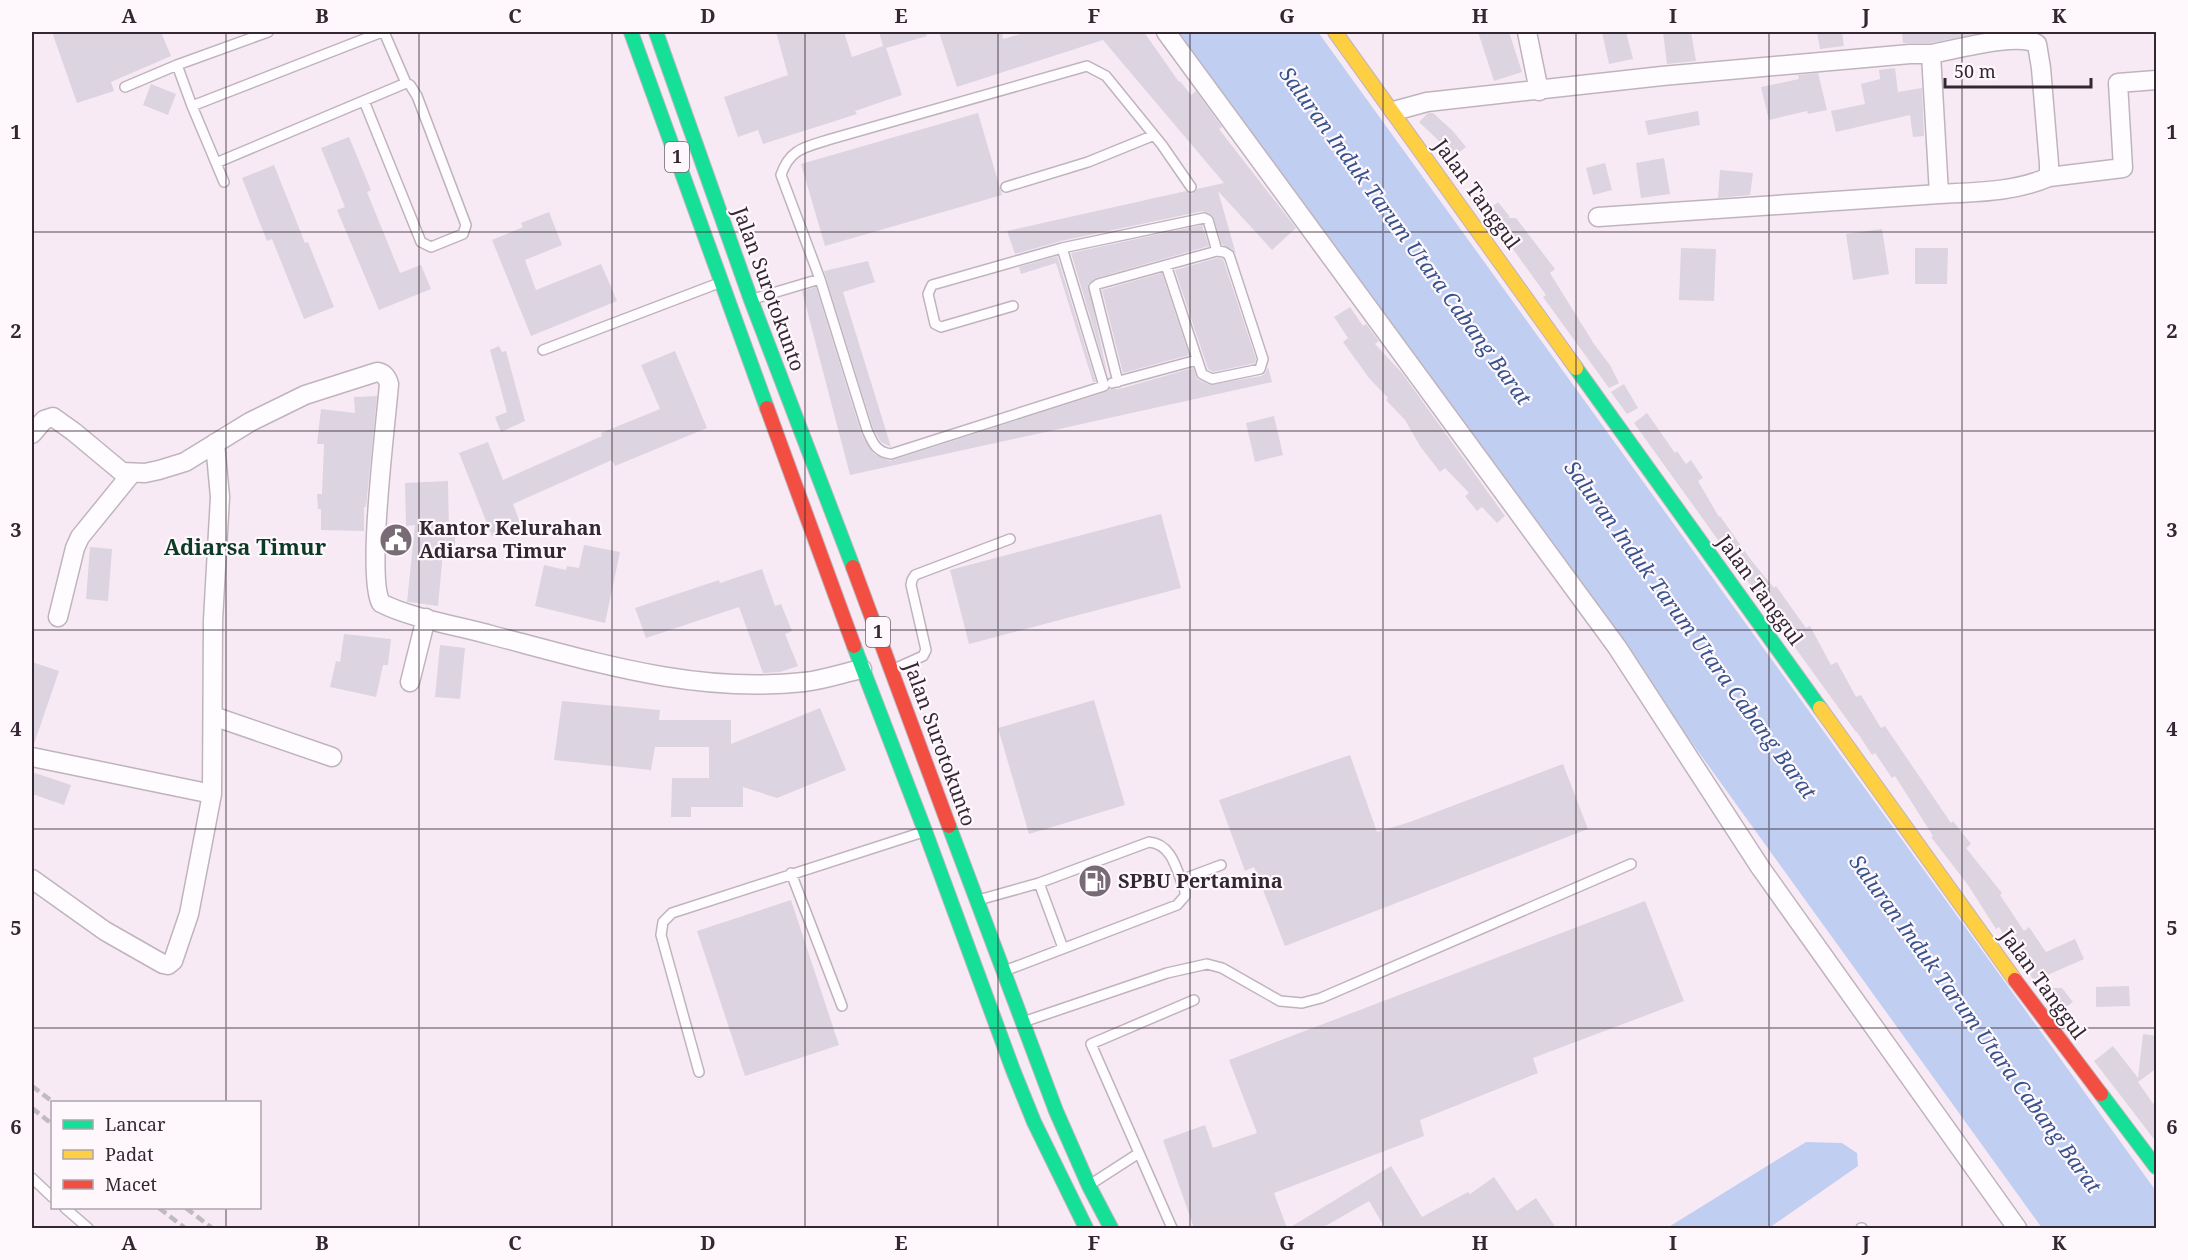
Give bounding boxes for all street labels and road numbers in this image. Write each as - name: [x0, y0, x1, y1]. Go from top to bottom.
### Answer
- street label: Jalan Tanggul: [1428, 132, 1527, 254]
- road number: 1: [665, 142, 689, 172]
- street label: Jalan Surotokunto: [727, 202, 812, 375]
- street label: Jalan Tanggul: [1711, 528, 1810, 650]
- road number: 1: [866, 617, 890, 647]
- street label: Jalan Surotokunto: [898, 657, 983, 830]
- street label: Jalan Tanggul: [1994, 922, 2093, 1044]

